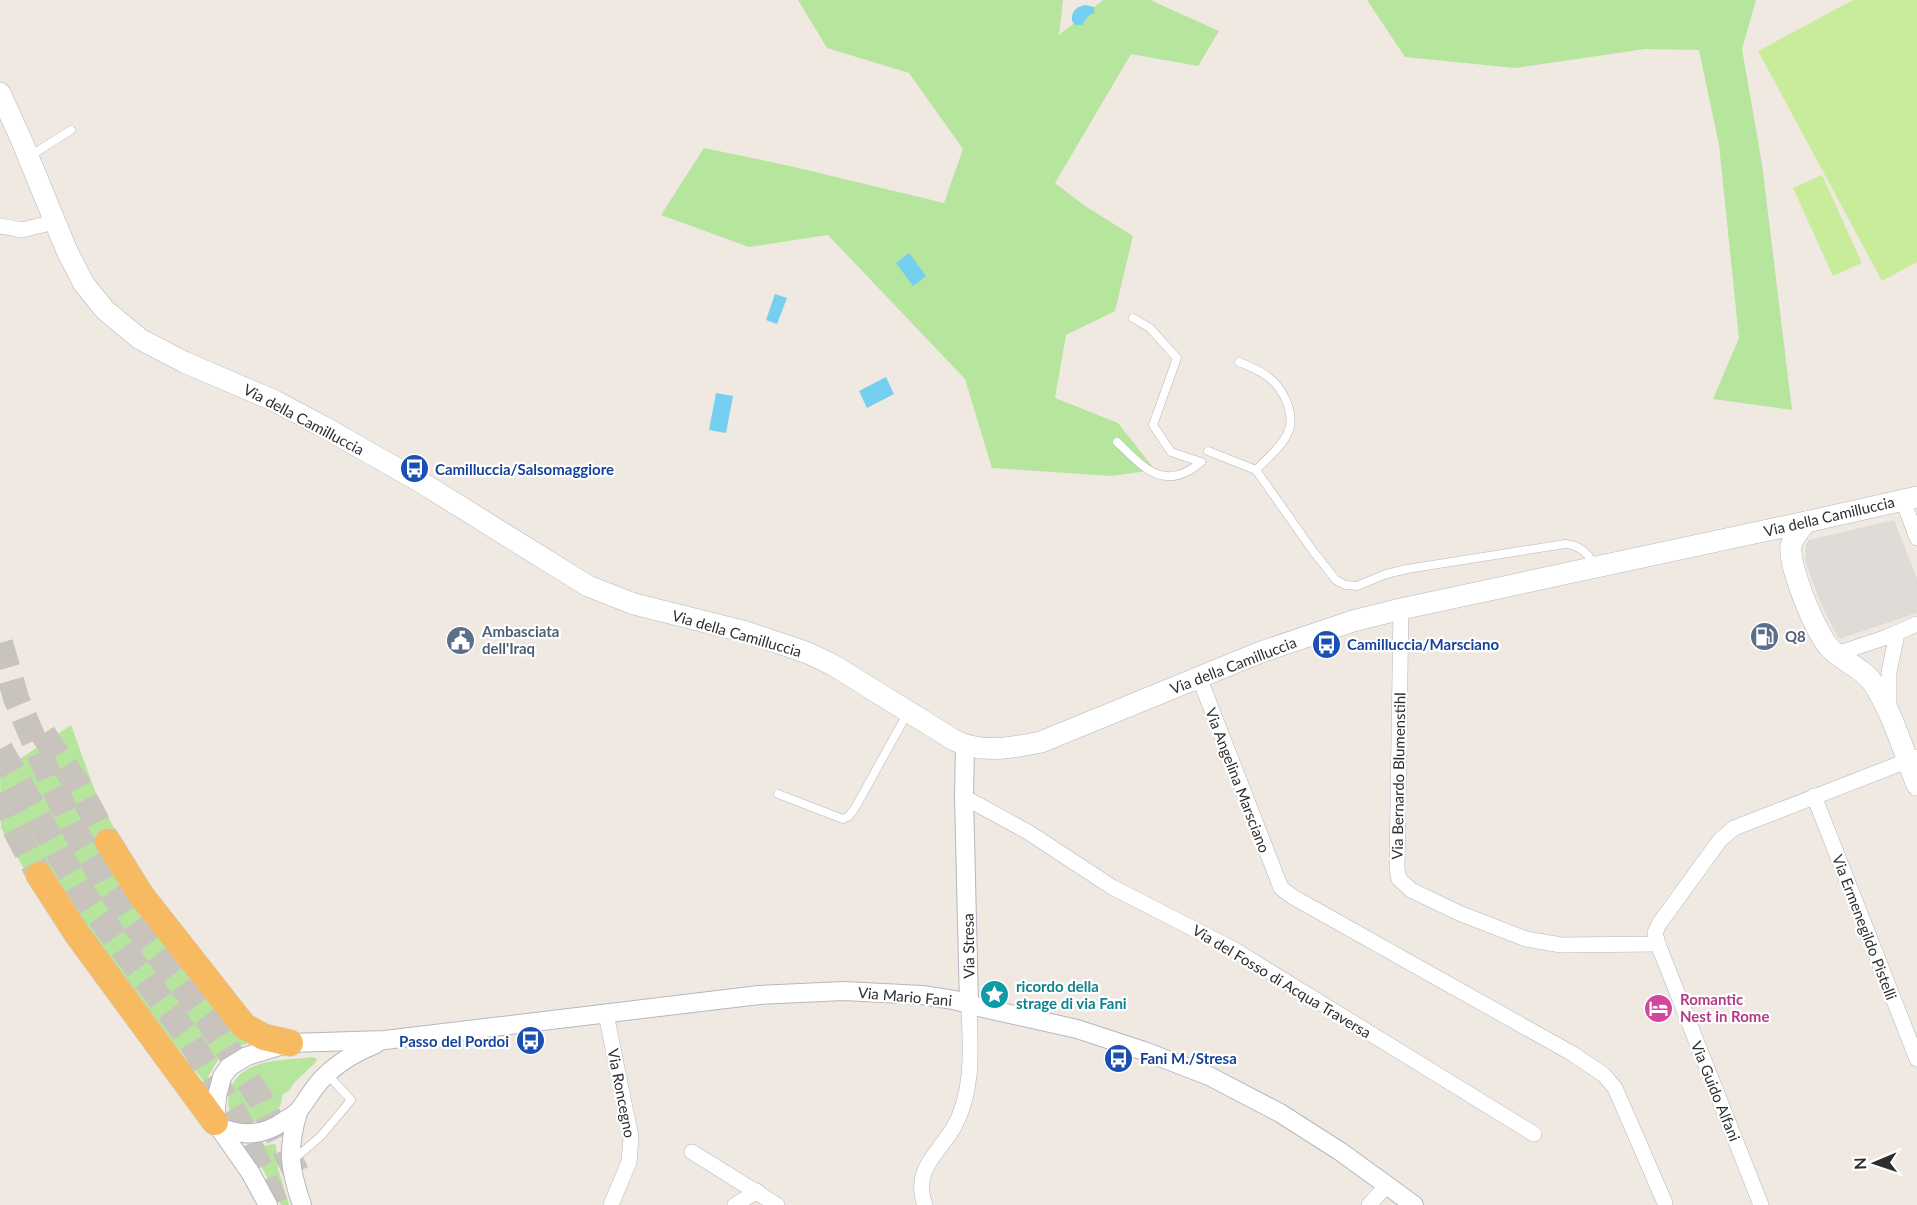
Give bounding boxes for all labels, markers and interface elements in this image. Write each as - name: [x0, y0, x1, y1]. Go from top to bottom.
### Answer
- street label: Via della Camilluccia: [241, 380, 367, 458]
- bus stop icon: Camilluccia/Salsomaggiore: [398, 453, 430, 485]
- place label: Camilluccia/Salsomaggiore: [435, 460, 614, 478]
- street label: Via della Camilluccia: [1762, 492, 1896, 540]
- street label: Via della Camilluccia: [670, 606, 804, 660]
- fuel station icon: Q8: [1748, 620, 1780, 652]
- place label: Ambasciata dell'Iraq: [481, 622, 559, 657]
- public building icon: Ambasciata dell'Iraq: [445, 624, 477, 656]
- place label: Q8: [1785, 627, 1806, 645]
- bus stop icon: Camilluccia/Marsciano: [1310, 628, 1342, 660]
- street label: Via della Camilluccia: [1167, 633, 1299, 697]
- place label: Camilluccia/Marsciano: [1347, 635, 1499, 653]
- street label: Via Bernardo Blumenstihl: [1388, 692, 1408, 860]
- street label: Via Angelina Marsciano: [1202, 705, 1274, 855]
- street label: Via Ermenegildo Pistelli: [1829, 852, 1901, 1002]
- street label: Via Stresa: [958, 913, 978, 979]
- street label: Via del Fosso di Acqua Traversa: [1189, 920, 1375, 1042]
- place label: ricordo della strage di via Fani: [1016, 977, 1127, 1012]
- place icon: ricordo della strage di via Fani: [979, 979, 1011, 1011]
- street label: Via Mario Fani: [857, 983, 953, 1009]
- place label: Romantic Nest in Rome: [1680, 990, 1769, 1025]
- hotel icon: Romantic Nest in Rome: [1643, 992, 1675, 1024]
- bus stop icon: Passo del Pordoi: [514, 1025, 546, 1057]
- place label: Passo del Pordoi: [399, 1032, 509, 1050]
- street label: Via Guido Alfani: [1688, 1038, 1744, 1144]
- bus stop icon: Fani M./Stresa: [1103, 1042, 1135, 1074]
- street label: Via Roncegno: [605, 1047, 639, 1139]
- place label: Fani M./Stresa: [1140, 1049, 1237, 1067]
- north arrow: [1845, 1133, 1905, 1193]
- text: N: [1850, 1157, 1869, 1170]

